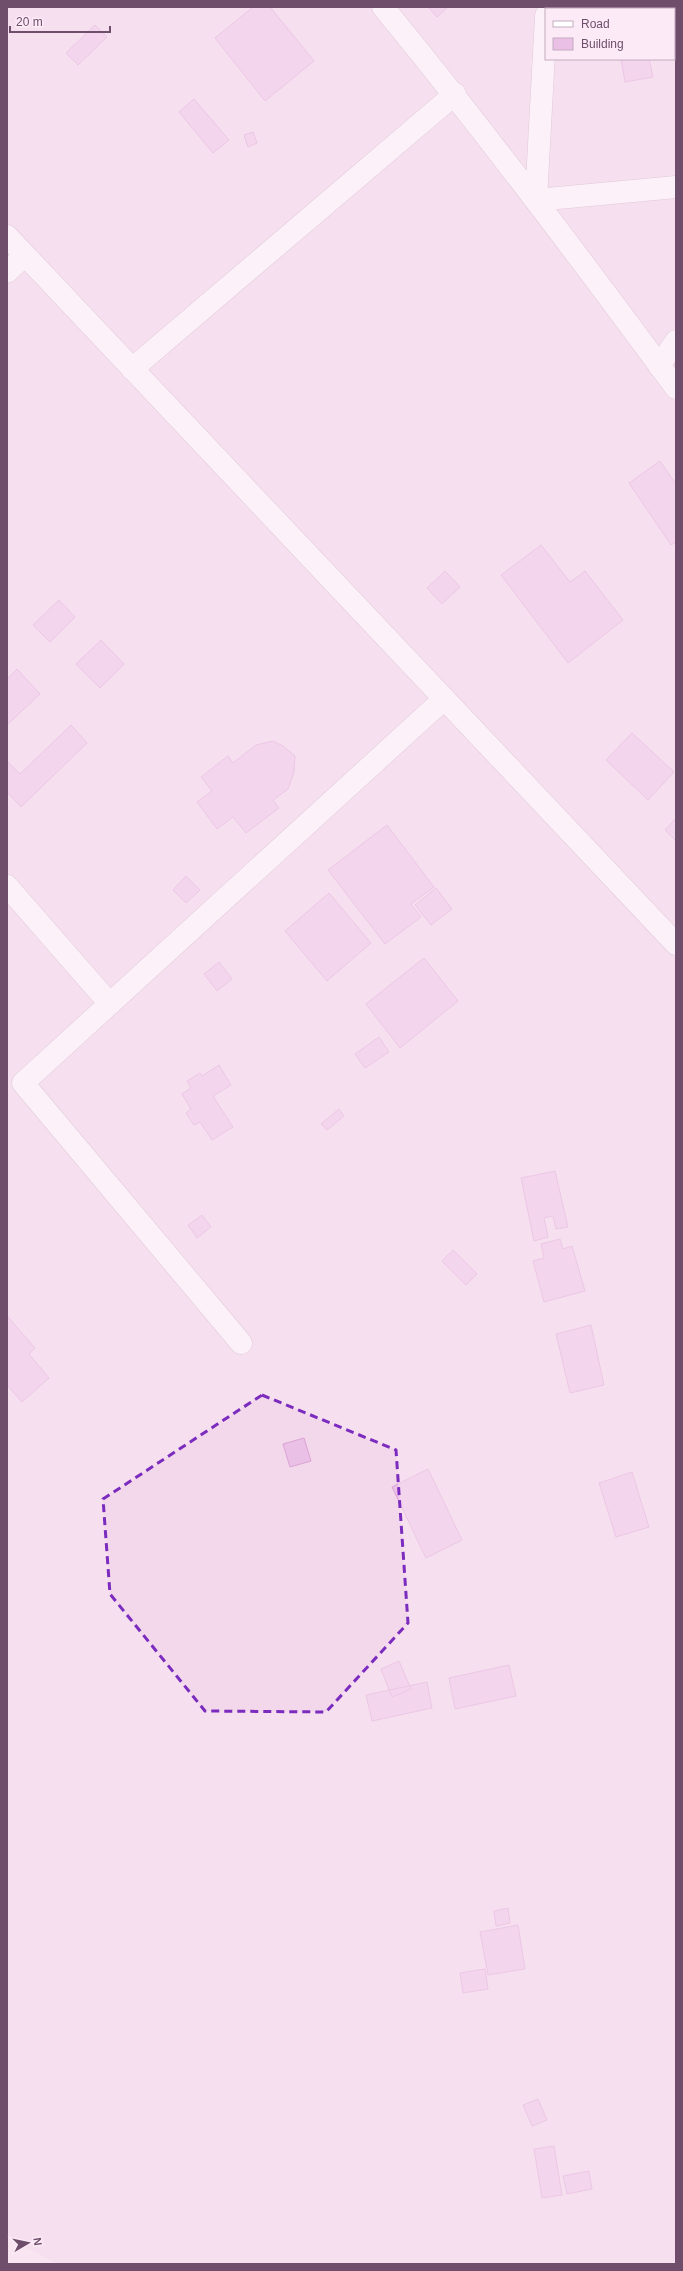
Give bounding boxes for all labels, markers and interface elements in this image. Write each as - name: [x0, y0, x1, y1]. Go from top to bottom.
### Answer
- scale bar: [10, 8, 110, 34]
- legend: [545, 8, 675, 60]
- text: 20 m: [16, 15, 43, 29]
- text: Road: [581, 17, 610, 31]
- text: Building: [581, 37, 624, 51]
- north arrow: [8, 2223, 48, 2263]
- text: N: [31, 2237, 44, 2246]

